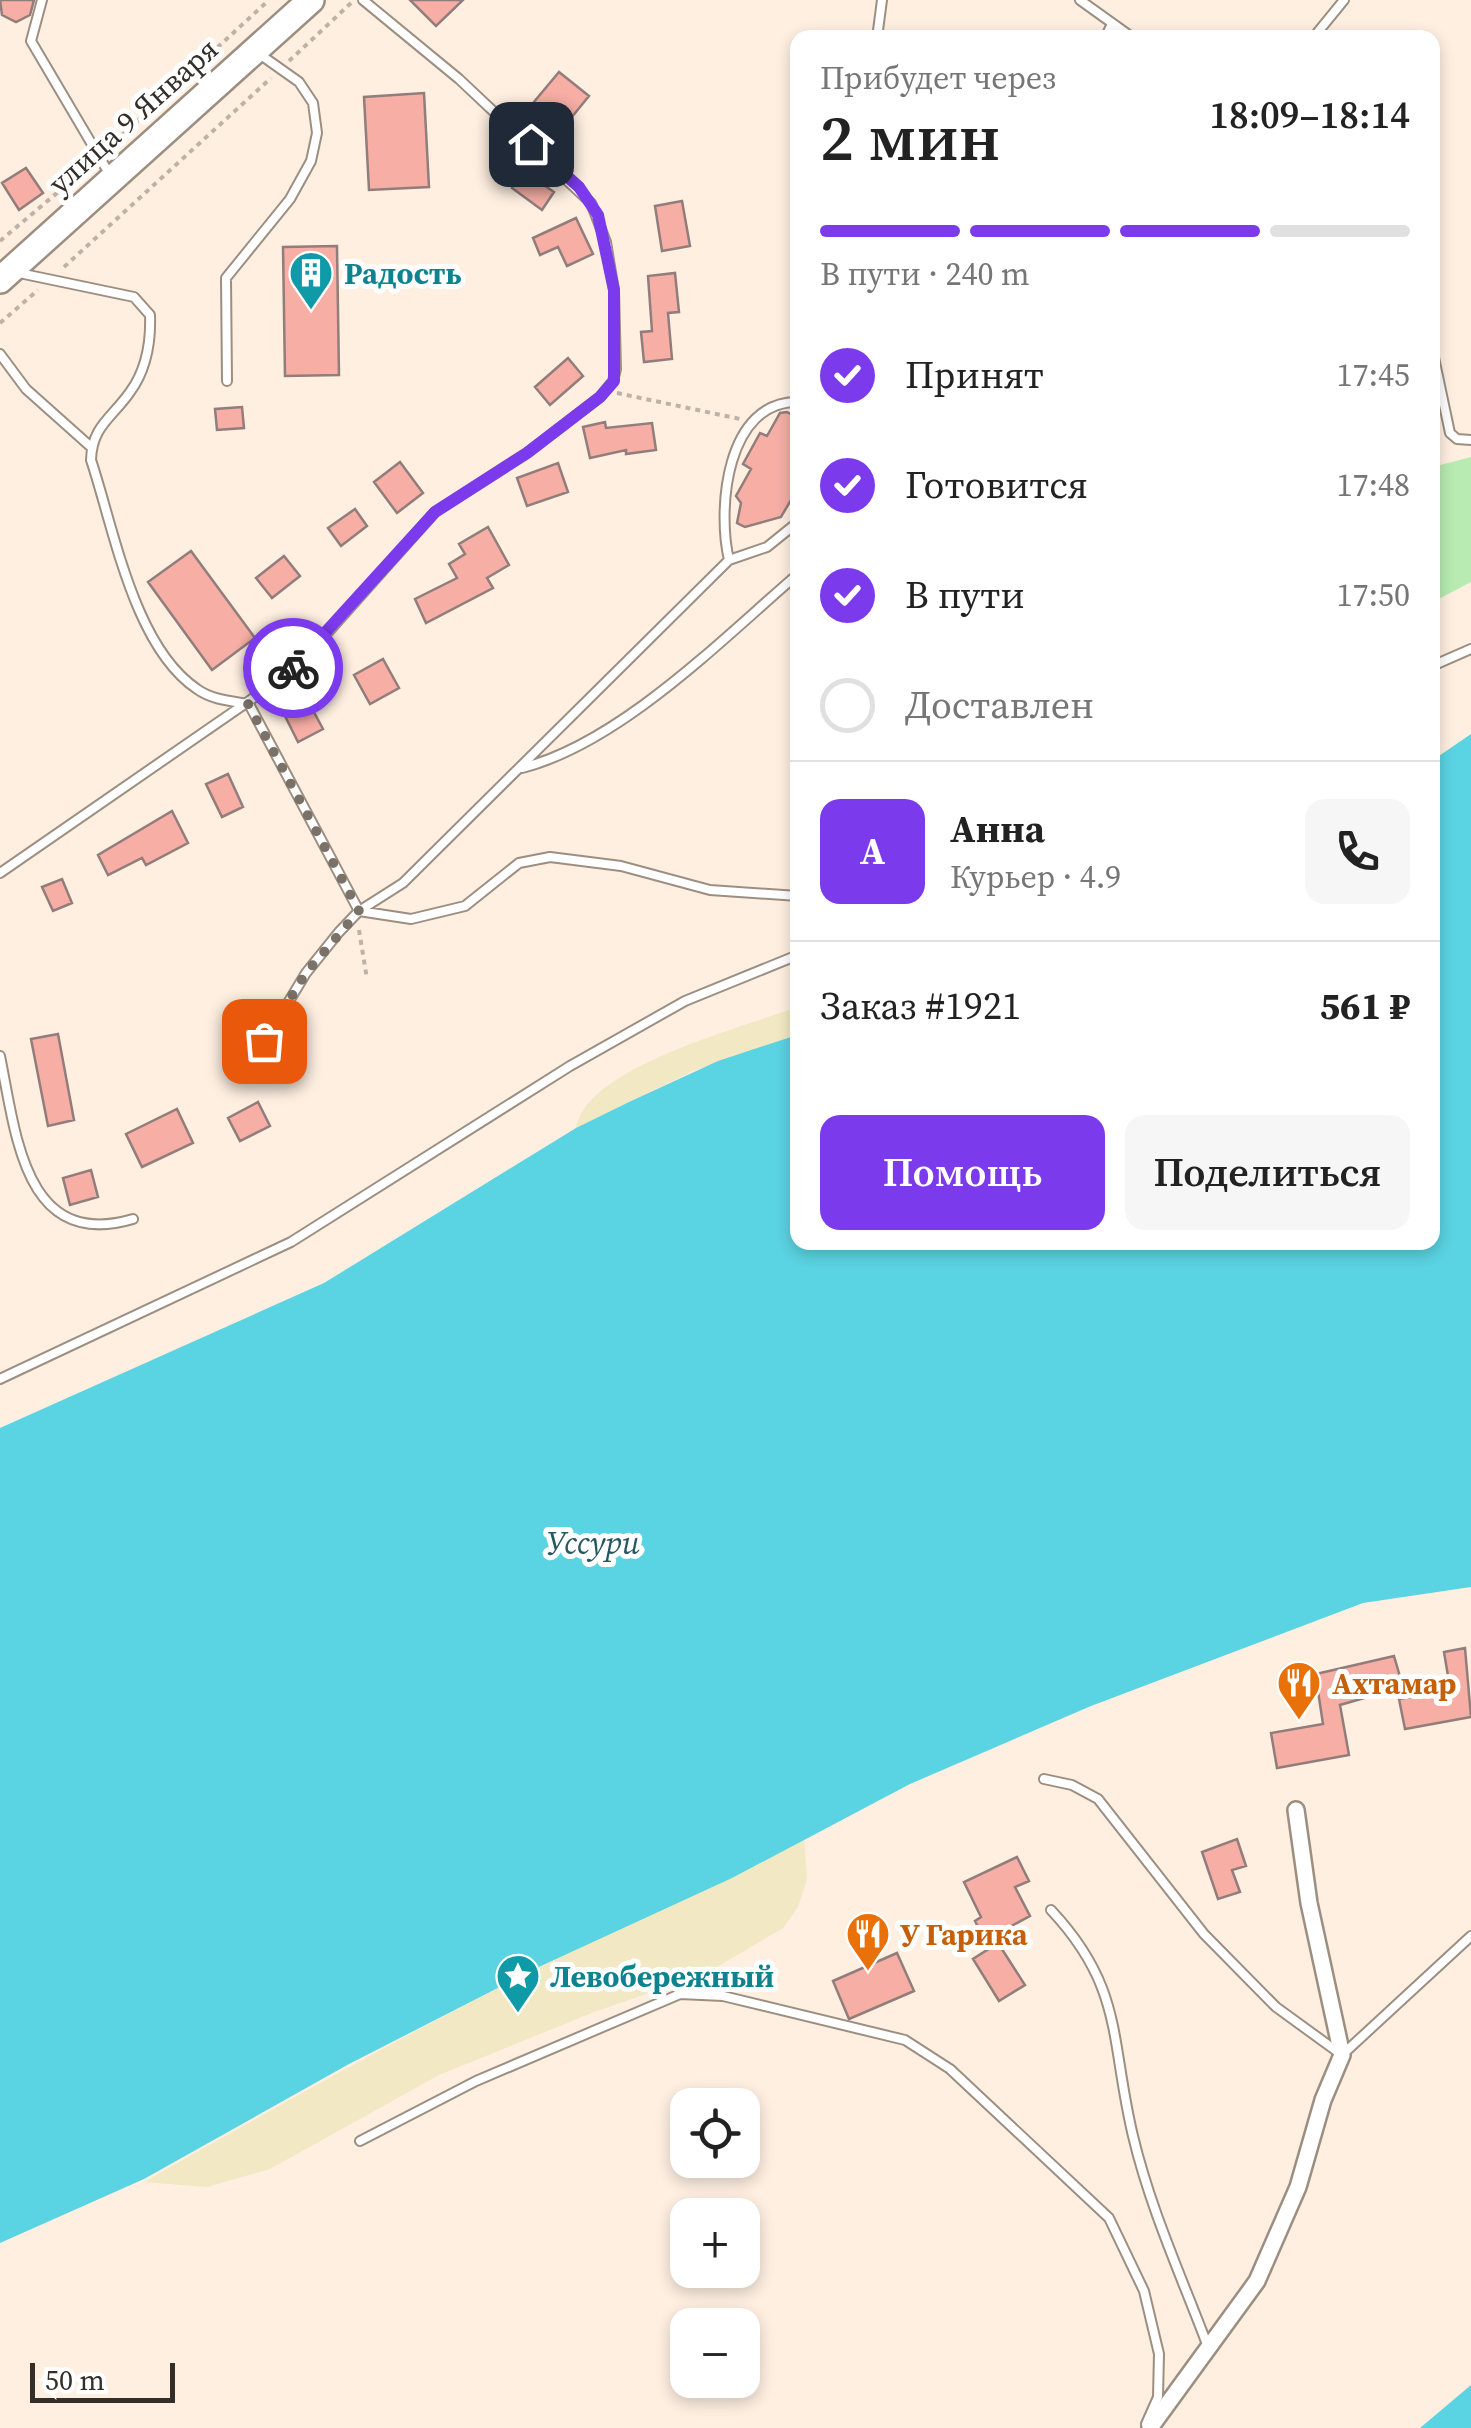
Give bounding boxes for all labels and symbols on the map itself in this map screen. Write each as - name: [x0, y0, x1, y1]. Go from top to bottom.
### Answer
- street label: улица 9 Января: [39, 29, 227, 203]
- pin: [489, 102, 574, 187]
- building icon: Радость: [288, 250, 334, 311]
- place label: Радость: [344, 253, 461, 294]
- courier: [243, 618, 343, 718]
- pin: [222, 999, 307, 1084]
- water label: Уссури: [546, 1521, 641, 1565]
- restaurant icon: Ахтамар: [1276, 1660, 1322, 1721]
- place label: Ахтамар: [1332, 1663, 1456, 1704]
- restaurant icon: У Гарика: [845, 1911, 891, 1972]
- place label: У Гарика: [900, 1914, 1029, 1955]
- place icon: Левобережный: [495, 1953, 541, 2014]
- place label: Левобережный: [550, 1956, 774, 1997]
- scale bar: [30, 2358, 175, 2402]

